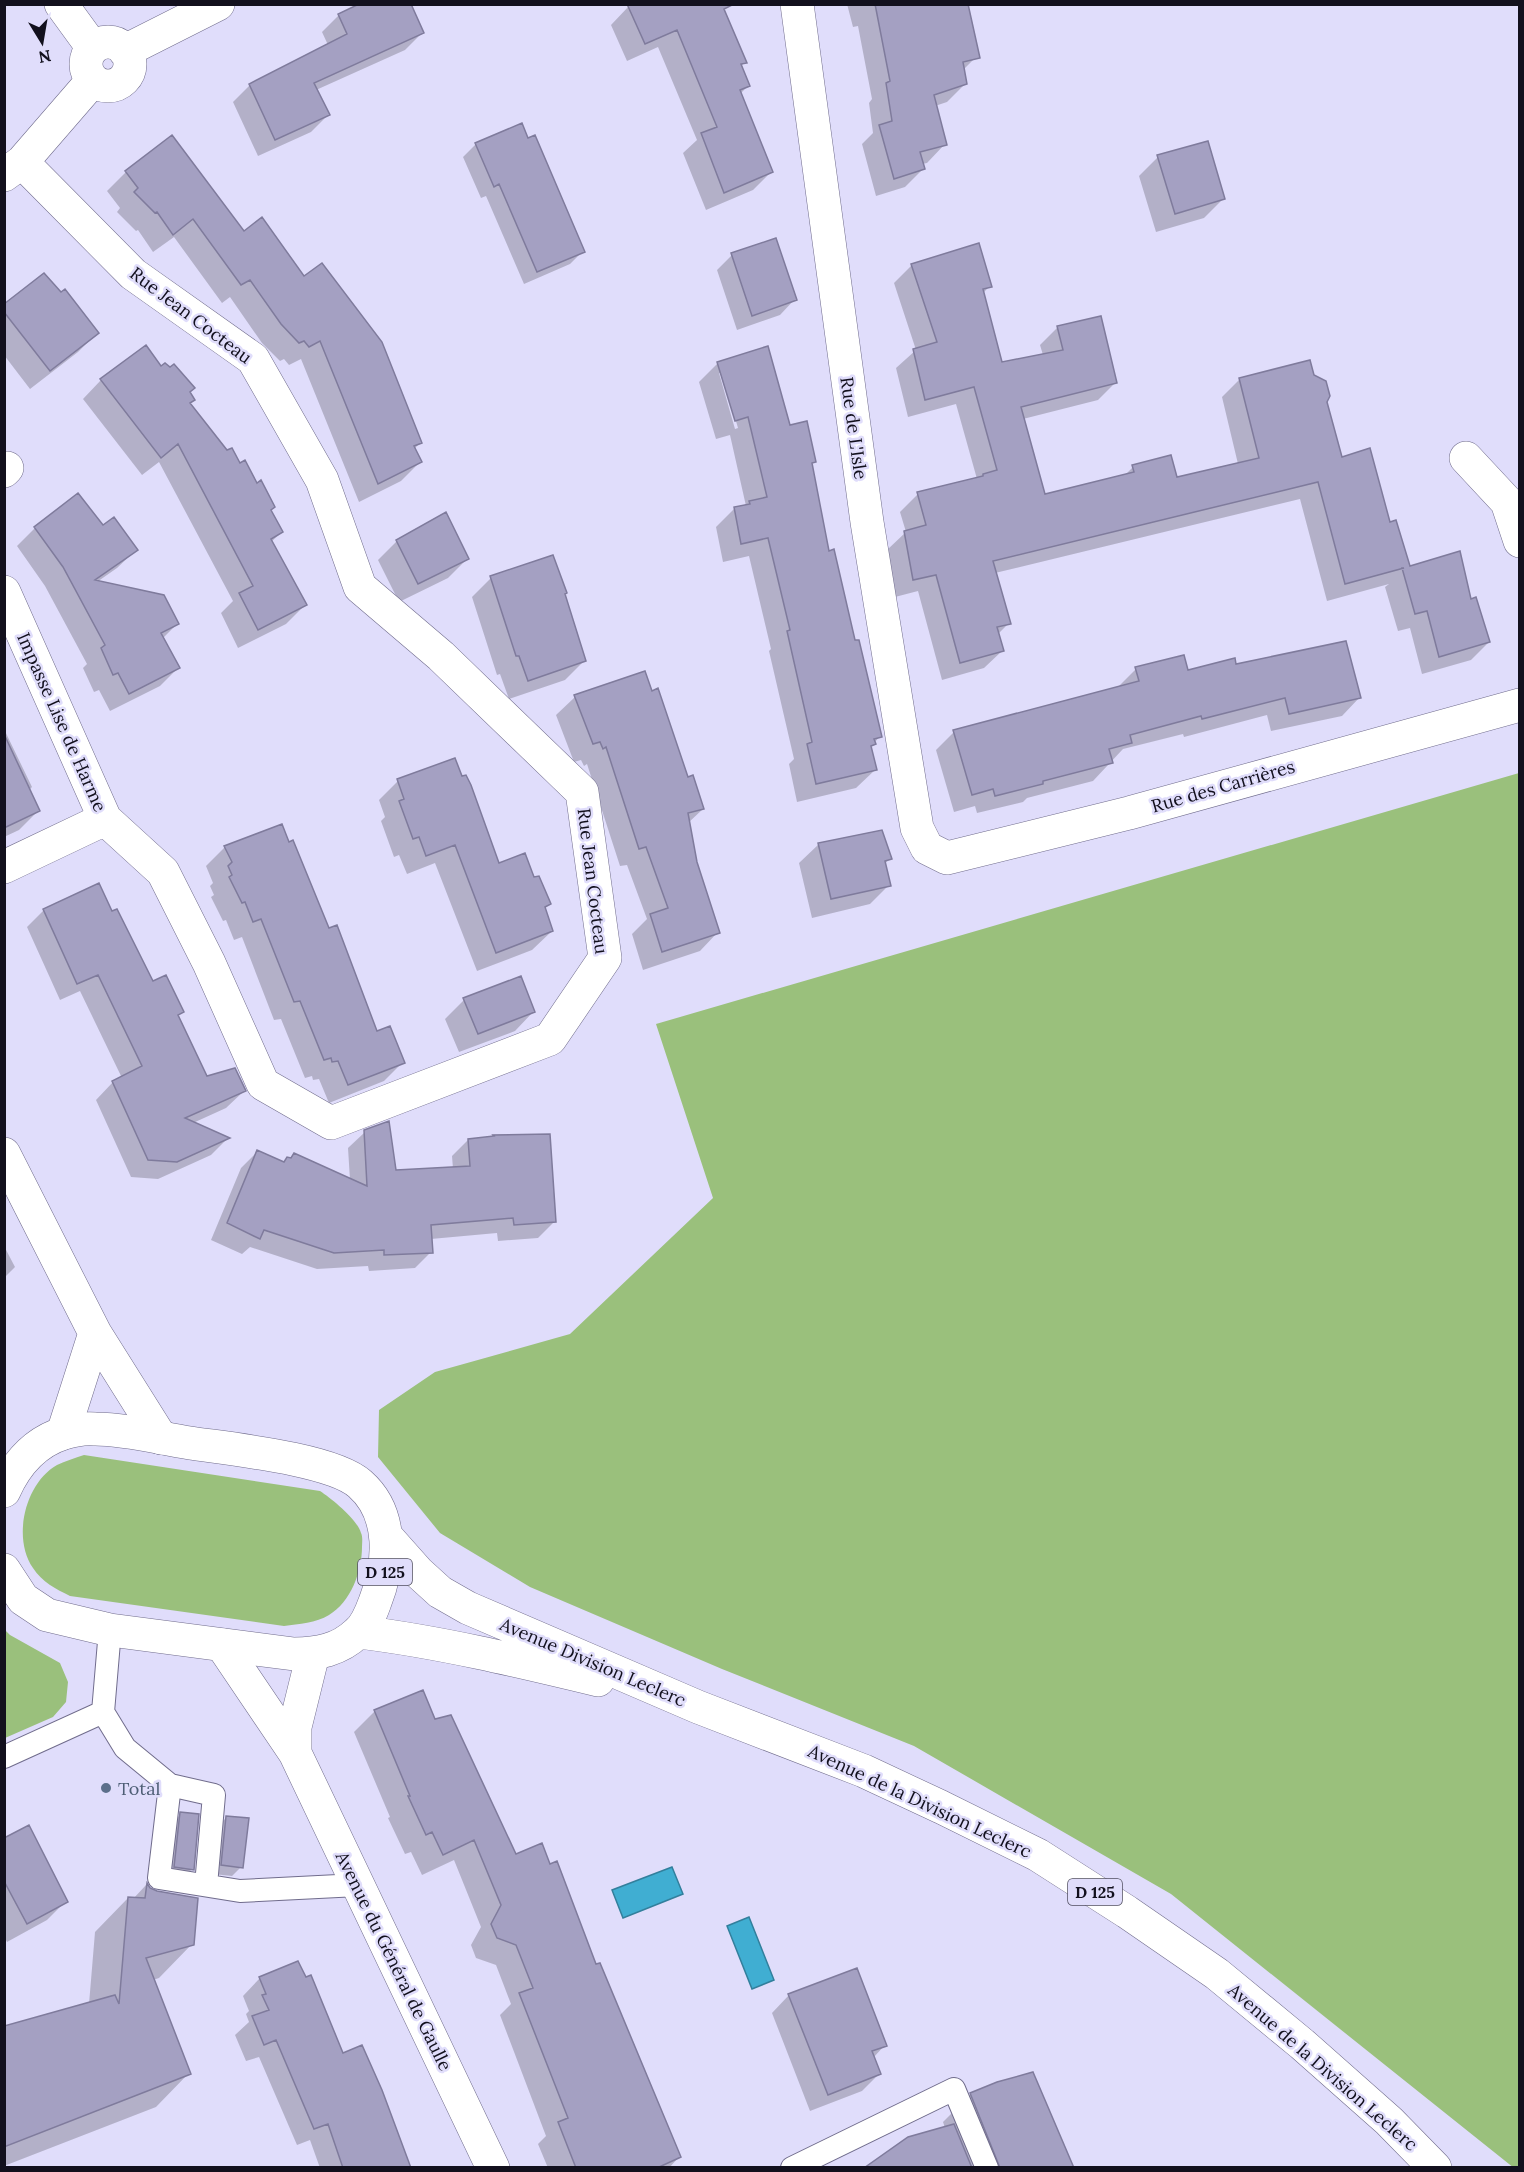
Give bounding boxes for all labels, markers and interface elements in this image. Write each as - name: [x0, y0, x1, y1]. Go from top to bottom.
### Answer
- north arrow: [12, 12, 72, 72]
- text: N: [37, 46, 53, 68]
- street label: Rue Jean Cocteau: [125, 262, 257, 369]
- street label: Rue de L'Isle: [835, 375, 873, 481]
- street label: Impasse Lise de Harme: [12, 629, 112, 815]
- street label: Rue des Carrières: [1149, 755, 1297, 817]
- street label: Rue Jean Cocteau: [573, 807, 613, 956]
- road number: D 125: [358, 1559, 412, 1585]
- street label: Avenue Division Leclerc: [496, 1612, 689, 1712]
- street label: Avenue de la Division Leclerc: [804, 1739, 1035, 1863]
- place label: Total: [118, 1777, 160, 1800]
- marker: Total: [99, 1781, 113, 1795]
- street label: Avenue du Général de Gaulle: [330, 1847, 457, 2075]
- road number: D 125: [1068, 1879, 1122, 1905]
- street label: Avenue de la Division Leclerc: [1223, 1978, 1423, 2156]

